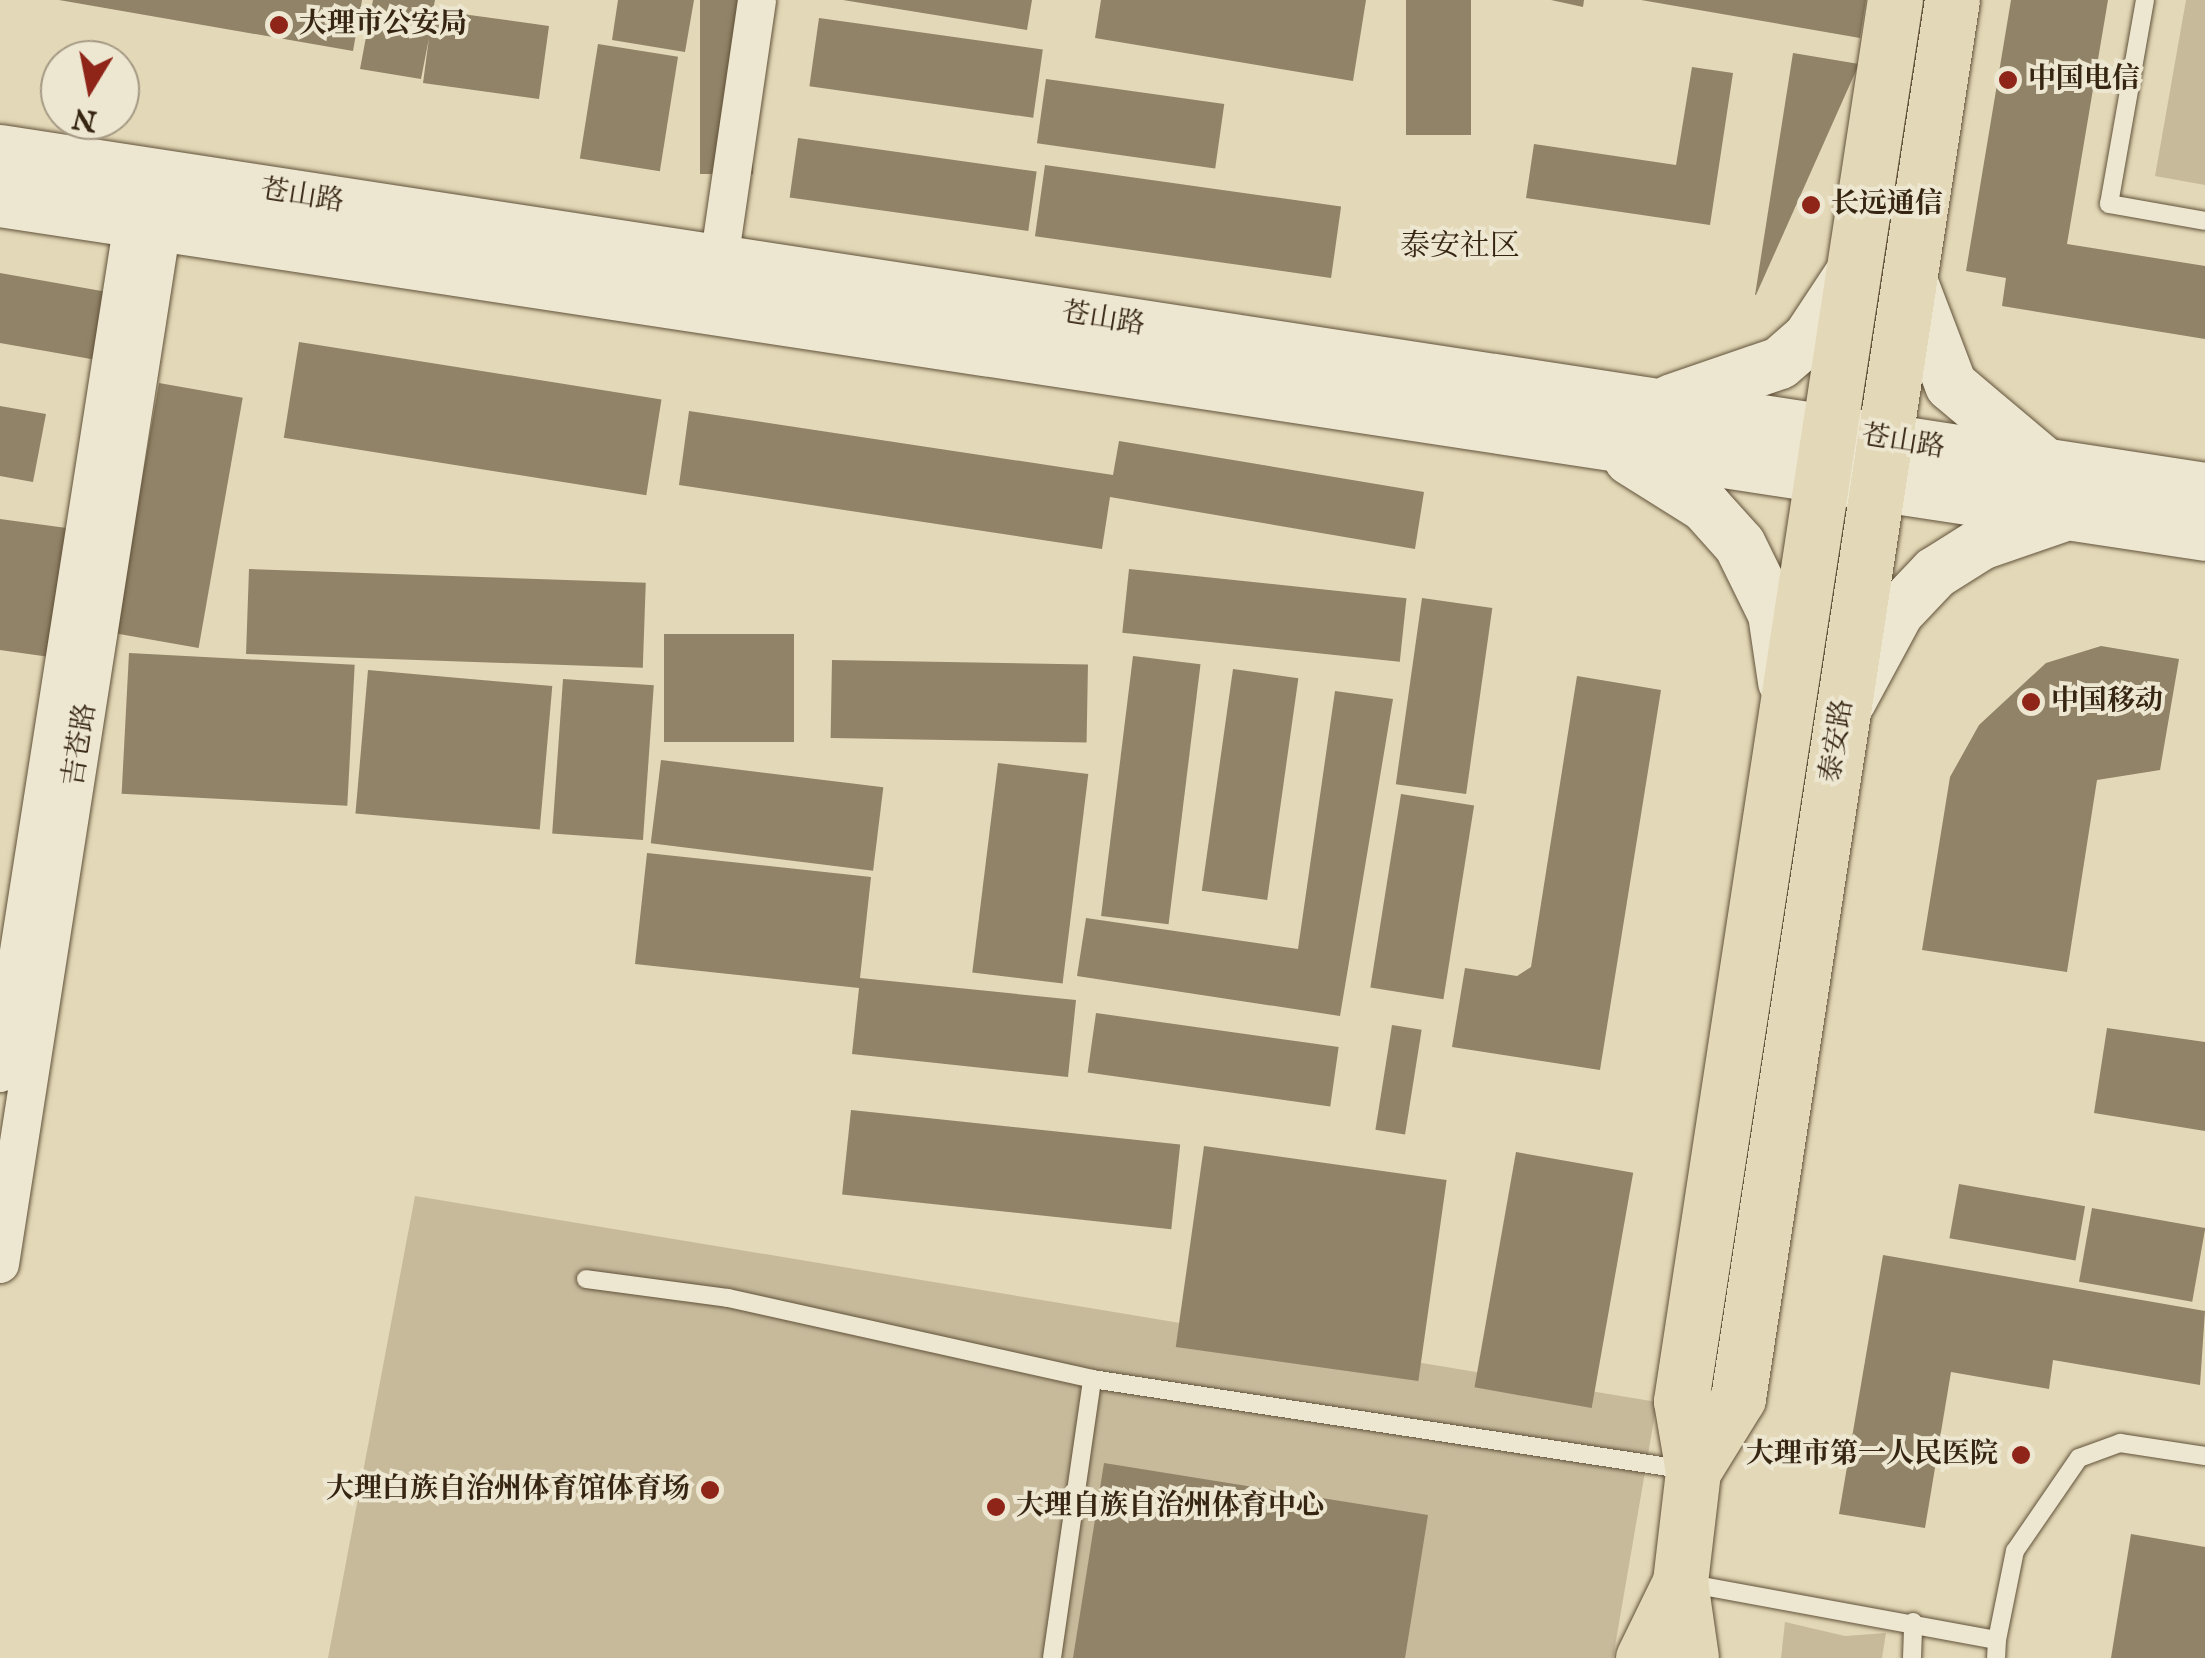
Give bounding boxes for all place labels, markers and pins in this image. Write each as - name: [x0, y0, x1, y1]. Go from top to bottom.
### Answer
- place label: 大理市公安局: [299, 8, 467, 42]
- marker: 大理市公安局: [268, 14, 290, 36]
- place label: 中国电信: [2028, 63, 2140, 97]
- marker: 中国电信: [1997, 69, 2019, 91]
- place label: 长远通信: [1831, 188, 1943, 222]
- marker: 长远通信: [1800, 194, 1822, 216]
- place label: 中国移动: [2051, 685, 2163, 719]
- marker: 中国移动: [2020, 691, 2042, 713]
- place label: 大理市第一人民医院: [1746, 1438, 1998, 1472]
- marker: 大理市第一人民医院: [2008, 1442, 2034, 1468]
- place label: 大理白族自治州体育馆体育场: [326, 1473, 690, 1507]
- marker: 大理白族自治州体育馆体育场: [699, 1479, 721, 1501]
- place label: 大理自族自治州体育中心: [1016, 1490, 1324, 1524]
- marker: 大理自族自治州体育中心: [985, 1496, 1007, 1518]

